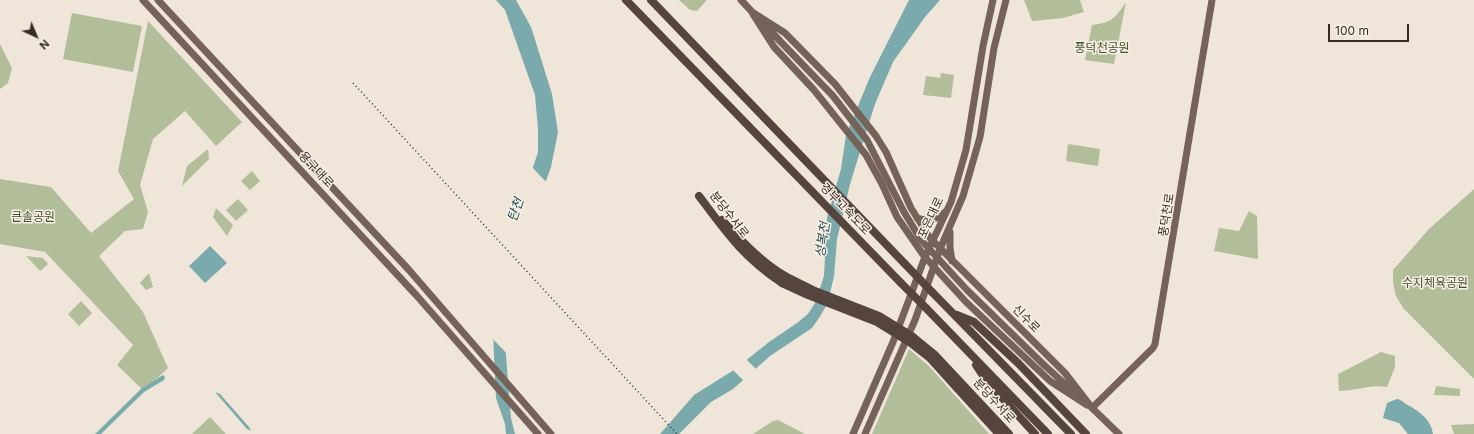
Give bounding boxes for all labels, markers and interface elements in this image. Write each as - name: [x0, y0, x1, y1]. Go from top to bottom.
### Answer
- north arrow: [16, 16, 56, 56]
- scale bar: [1330, 16, 1411, 42]
- text: 100 m: [1335, 23, 1369, 38]
- text: N: [36, 37, 52, 53]
- park label: 풍덕천공원: [1074, 41, 1130, 55]
- street label: 용구대로: [296, 149, 336, 191]
- street label: 경부고속도로: [817, 180, 873, 238]
- street label: 분당수서로: [706, 189, 752, 241]
- street label: 풍덕천로: [1156, 192, 1178, 238]
- street label: 포은대로: [915, 195, 947, 241]
- water label: 탄천: [505, 196, 527, 224]
- park label: 큰솔공원: [11, 210, 55, 224]
- water label: 성복천: [813, 221, 833, 259]
- park label: 수지체육공원: [1402, 276, 1468, 290]
- street label: 신수로: [1009, 302, 1043, 336]
- street label: 분당수서로: [970, 376, 1018, 426]

